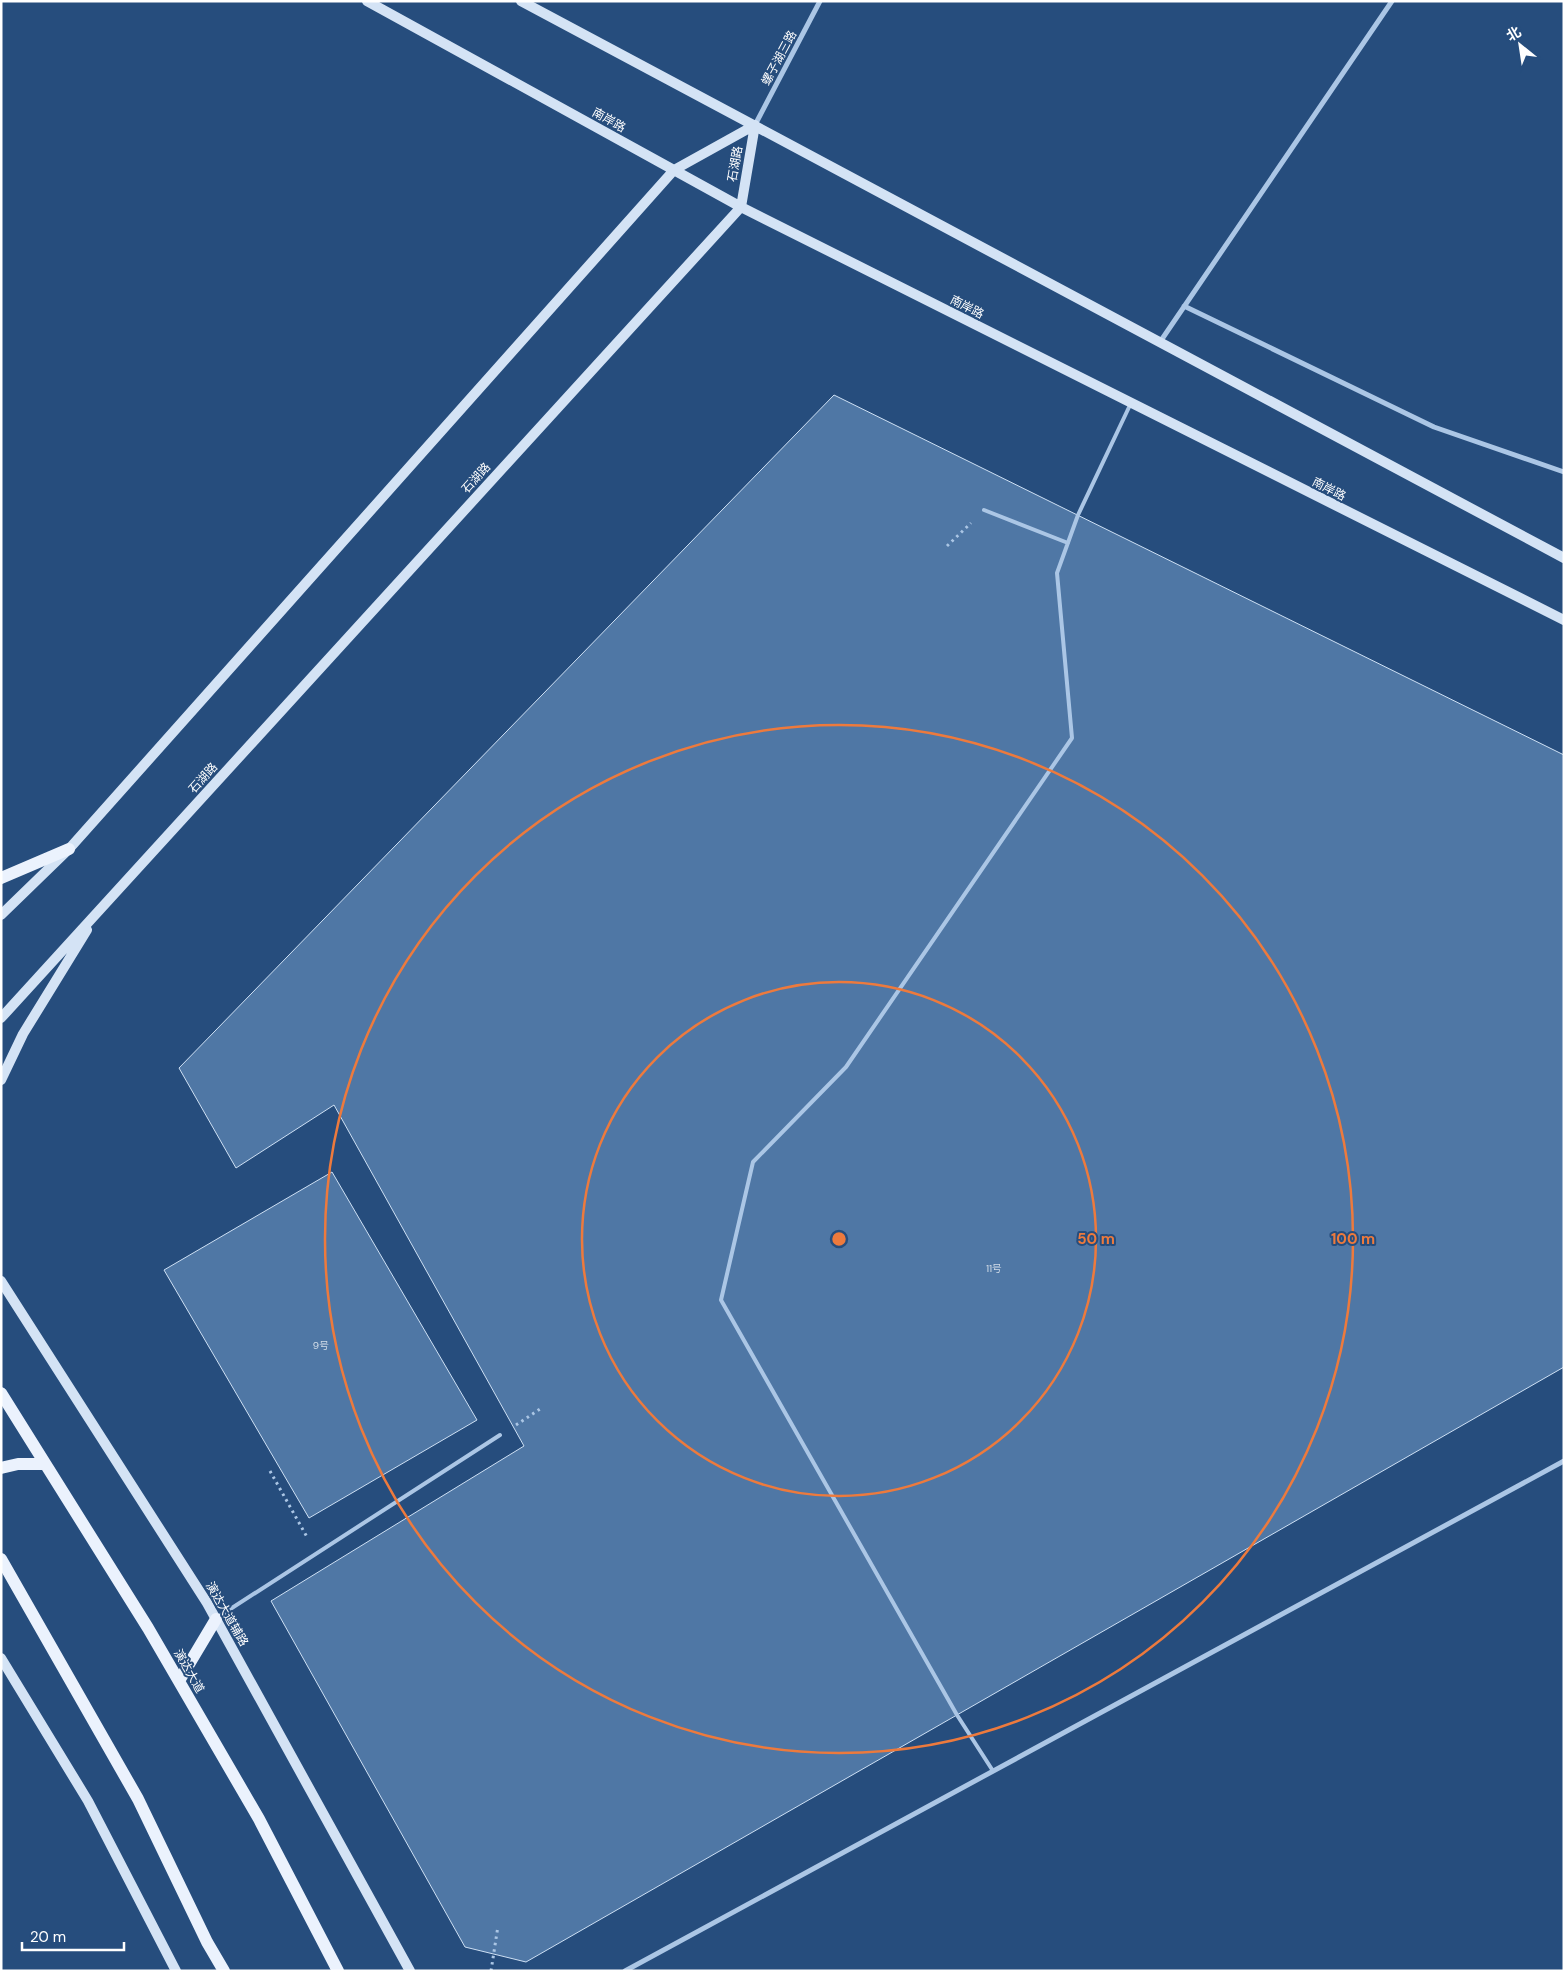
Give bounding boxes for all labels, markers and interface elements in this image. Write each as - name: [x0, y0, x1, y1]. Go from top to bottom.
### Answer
- north arrow: [1495, 20, 1545, 70]
- text: 北: [1503, 22, 1524, 45]
- street label: 螺子湖三路: [758, 28, 800, 88]
- street label: 南岸路: [589, 104, 629, 136]
- street label: 石湖路: [724, 145, 746, 183]
- street label: 南岸路: [947, 292, 987, 322]
- street label: 石湖路: [458, 459, 494, 497]
- street label: 南岸路: [1309, 474, 1349, 504]
- street label: 石湖路: [185, 759, 221, 797]
- text: 50 m: [1077, 1229, 1115, 1249]
- text: 100 m: [1331, 1229, 1375, 1249]
- centre of rings: [830, 1230, 848, 1248]
- house number: 11号: [986, 1262, 1002, 1275]
- house number: 9号: [313, 1339, 329, 1352]
- street label: 演达大道辅路: [202, 1579, 252, 1649]
- street label: 演达大道: [170, 1646, 208, 1696]
- scale bar: [22, 1920, 125, 1952]
- text: 20 m: [30, 1927, 66, 1947]

